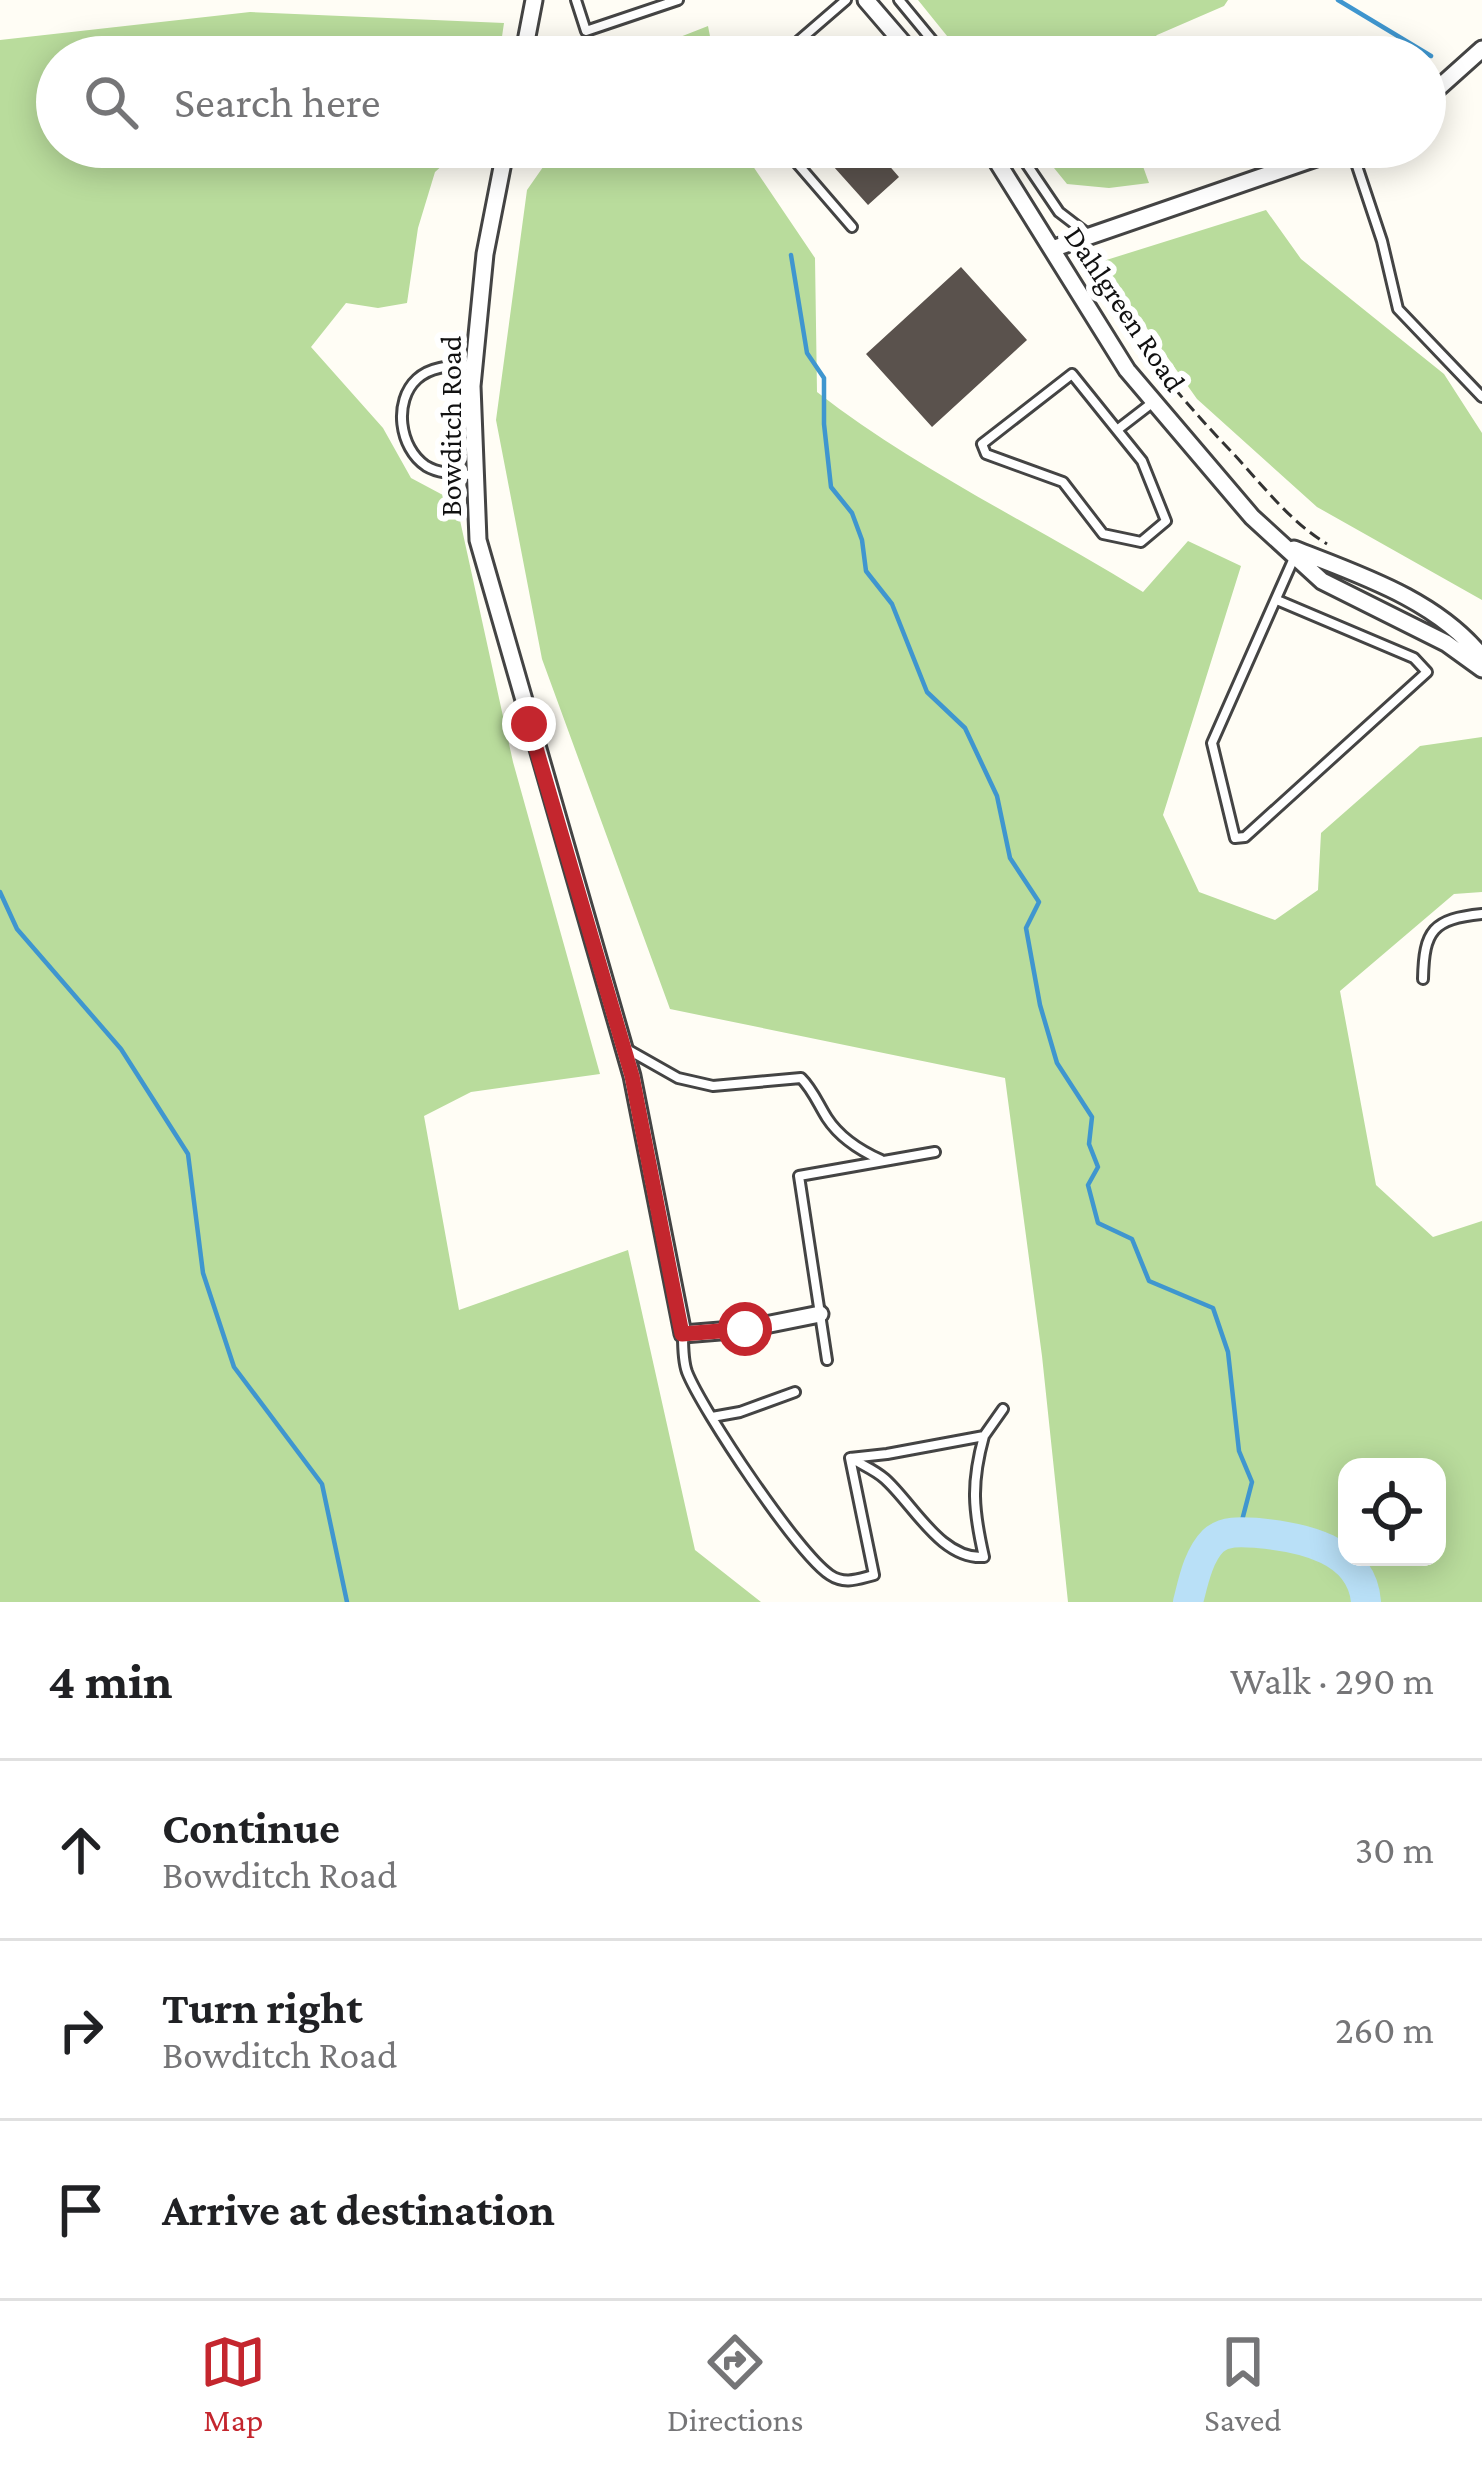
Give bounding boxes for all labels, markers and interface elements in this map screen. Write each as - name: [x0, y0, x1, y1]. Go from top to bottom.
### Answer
- search box: [36, 36, 1446, 168]
- icon: search: [78, 69, 144, 135]
- text: Search here: [174, 77, 381, 127]
- street label: Dahlgreen Road: [1057, 220, 1193, 398]
- street label: Bowditch Road: [434, 335, 467, 517]
- route end: [502, 697, 556, 751]
- route start: [718, 1302, 772, 1356]
- map controls: [1338, 1458, 1446, 1566]
- button: locate: [1338, 1458, 1446, 1566]
- text: 4 min: [48, 1652, 173, 1709]
- text: Walk · 290 m: [1230, 1659, 1434, 1702]
- text: Continue: [162, 1803, 340, 1853]
- icon: ahead: [48, 1817, 114, 1883]
- text: 30 m: [1355, 1828, 1434, 1871]
- text: Bowditch Road: [162, 1853, 398, 1896]
- text: Turn right: [162, 1983, 363, 2033]
- icon: right: [48, 1997, 114, 2063]
- text: 260 m: [1335, 2008, 1434, 2051]
- text: Bowditch Road: [162, 2033, 398, 2076]
- icon: arrive: [48, 2177, 114, 2243]
- text: Arrive at destination: [162, 2185, 555, 2235]
- tab: Map: [200, 2329, 266, 2438]
- tab: Directions: [667, 2329, 804, 2438]
- tab: Saved: [1204, 2329, 1282, 2438]

